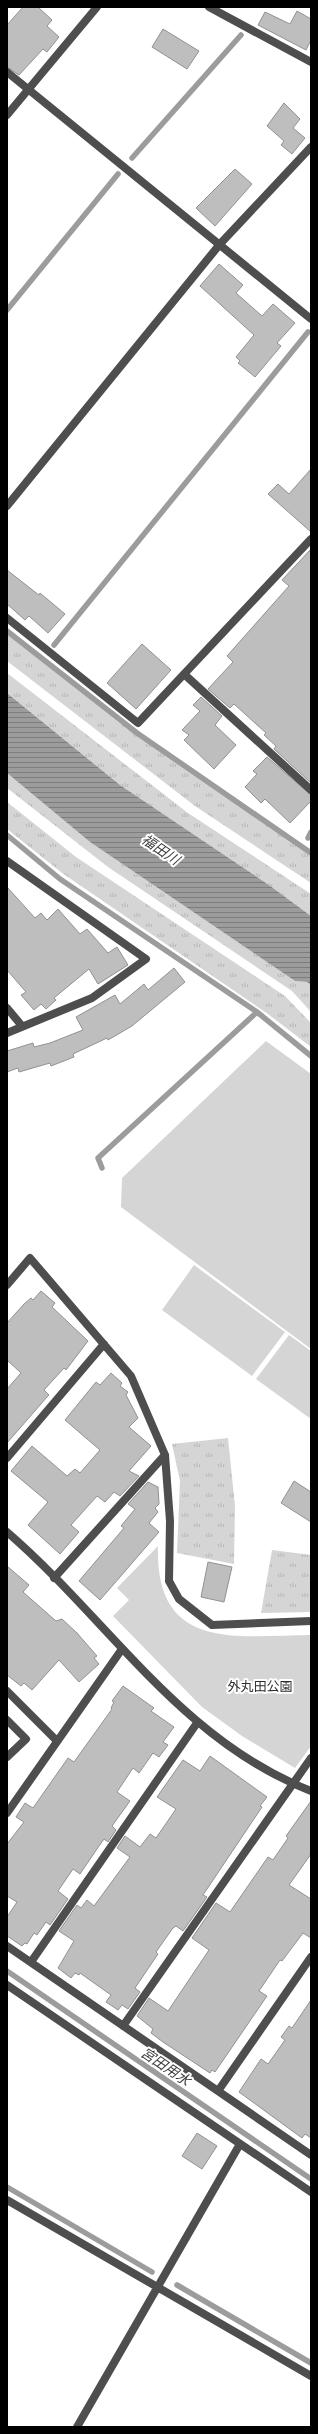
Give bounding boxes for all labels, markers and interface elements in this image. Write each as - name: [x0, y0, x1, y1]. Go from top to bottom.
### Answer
- water label: 福田川: [139, 830, 185, 869]
- park label: 外丸田公園: [227, 1678, 293, 1694]
- water label: 宮田用水: [138, 2043, 196, 2090]

